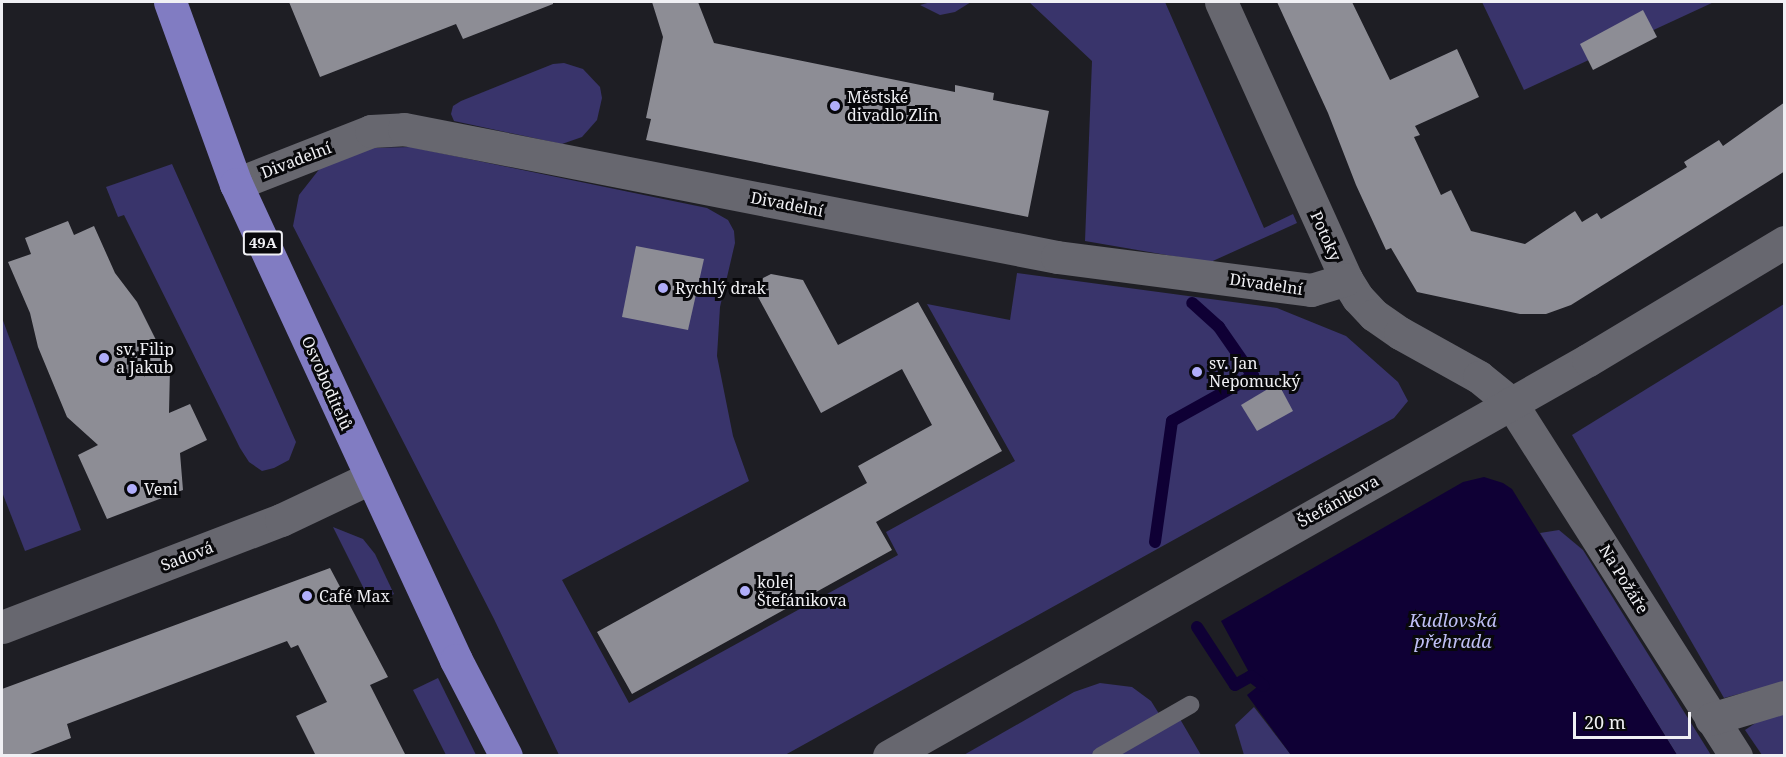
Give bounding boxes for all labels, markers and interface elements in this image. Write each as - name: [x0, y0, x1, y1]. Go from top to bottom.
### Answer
- place label: Městské divadlo Zlín: [847, 87, 938, 125]
- marker: Městské divadlo Zlín: [828, 99, 842, 113]
- street label: Divadelní: [258, 138, 334, 182]
- street label: Divadelní: [749, 188, 825, 220]
- street label: Potoky: [1307, 208, 1345, 264]
- road number: 49A: [242, 231, 284, 255]
- street label: Divadelní: [1228, 269, 1304, 299]
- place label: Rychlý drak: [675, 278, 766, 298]
- marker: Rychlý drak: [656, 281, 670, 295]
- street label: Osvoboditelů: [298, 333, 356, 433]
- place label: sv. Filip a Jakub: [116, 339, 174, 377]
- marker: sv. Filip a Jakub: [97, 351, 111, 365]
- place label: sv. Jan Nepomucký: [1209, 353, 1300, 391]
- marker: sv. Jan Nepomucký: [1190, 365, 1204, 379]
- street label: Štefánikova: [1294, 471, 1382, 531]
- place label: Veni: [144, 479, 178, 499]
- marker: Veni: [125, 482, 139, 496]
- street label: Sadová: [158, 537, 216, 575]
- street label: Na Požáře: [1595, 541, 1653, 617]
- place label: kolej Štefánikova: [757, 572, 847, 610]
- marker: kolej Štefánikova: [738, 584, 752, 598]
- place label: Café Max: [319, 586, 390, 606]
- marker: Café Max: [300, 589, 314, 603]
- water label: Kudlovská přehrada: [1409, 610, 1497, 652]
- scale bar: [1576, 700, 1694, 738]
- text: 20 m: [1584, 710, 1626, 734]

